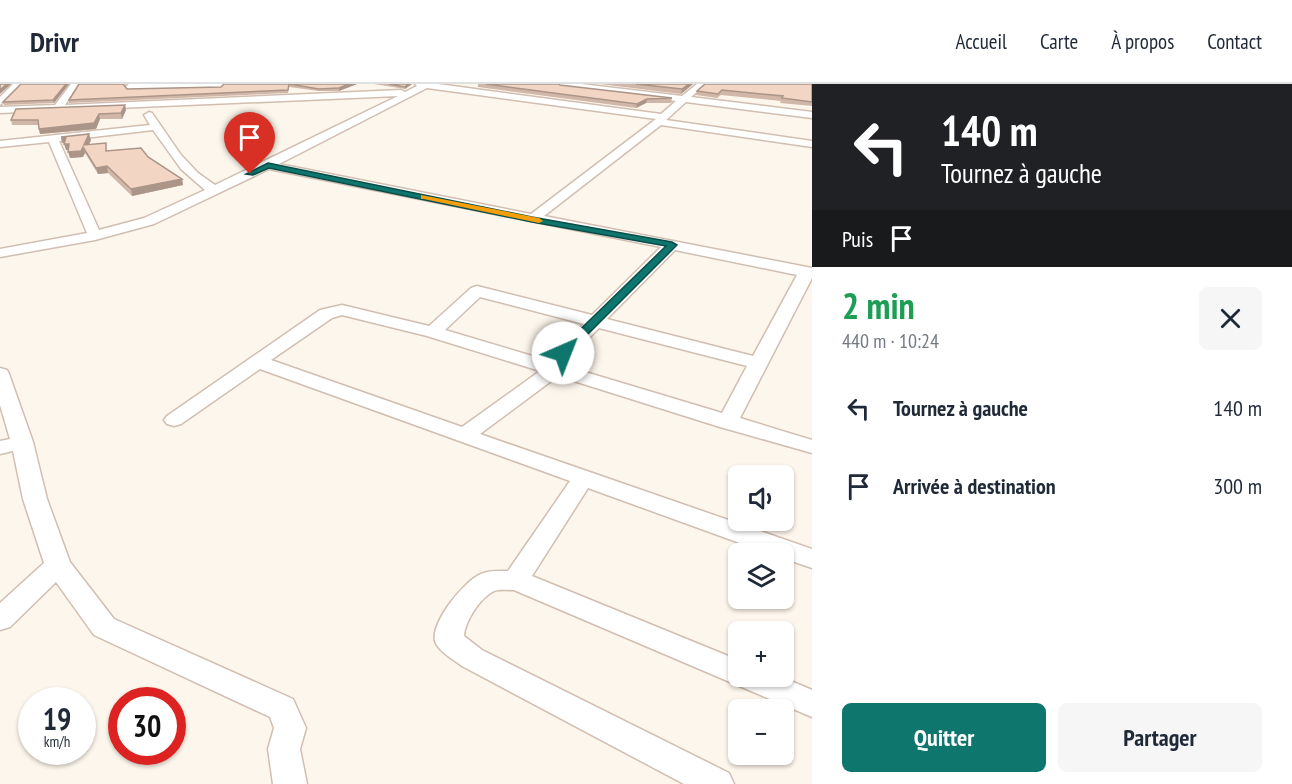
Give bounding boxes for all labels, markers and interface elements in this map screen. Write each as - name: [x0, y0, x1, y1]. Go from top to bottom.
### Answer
- text: Drivr: [30, 23, 79, 60]
- text: Accueil: [955, 28, 1007, 55]
- text: Carte: [1040, 28, 1078, 55]
- text: À propos: [1111, 28, 1174, 55]
- text: Contact: [1207, 28, 1262, 55]
- text: 140 m: [941, 103, 1038, 158]
- icon: left: [842, 108, 920, 186]
- pin: [224, 112, 275, 174]
- icon: arrive: [233, 121, 266, 154]
- text: Tournez à gauche: [941, 156, 1102, 190]
- icon: arrive: [885, 222, 918, 255]
- text: Puis: [842, 225, 873, 253]
- text: 2 min: [842, 282, 915, 329]
- button: close: [1199, 287, 1262, 350]
- position arrow: [531, 321, 595, 385]
- text: 440 m · 10:24: [842, 328, 939, 354]
- icon: left: [842, 392, 875, 425]
- text: Tournez à gauche: [893, 394, 1028, 422]
- text: 140 m: [1213, 394, 1262, 422]
- map controls: [728, 465, 794, 765]
- button: sound: [728, 465, 794, 531]
- icon: arrive: [842, 470, 875, 503]
- text: Arrivée à destination: [893, 472, 1056, 500]
- text: 300 m: [1213, 472, 1262, 500]
- button: layers: [728, 543, 794, 609]
- button: +: [728, 621, 794, 687]
- speed limit sign: 30: [108, 687, 186, 765]
- text: 19: [43, 699, 71, 738]
- button: −: [728, 699, 794, 765]
- button: Quitter: [842, 703, 1046, 772]
- button: Partager: [1058, 703, 1262, 772]
- text: km/h: [44, 732, 70, 751]

